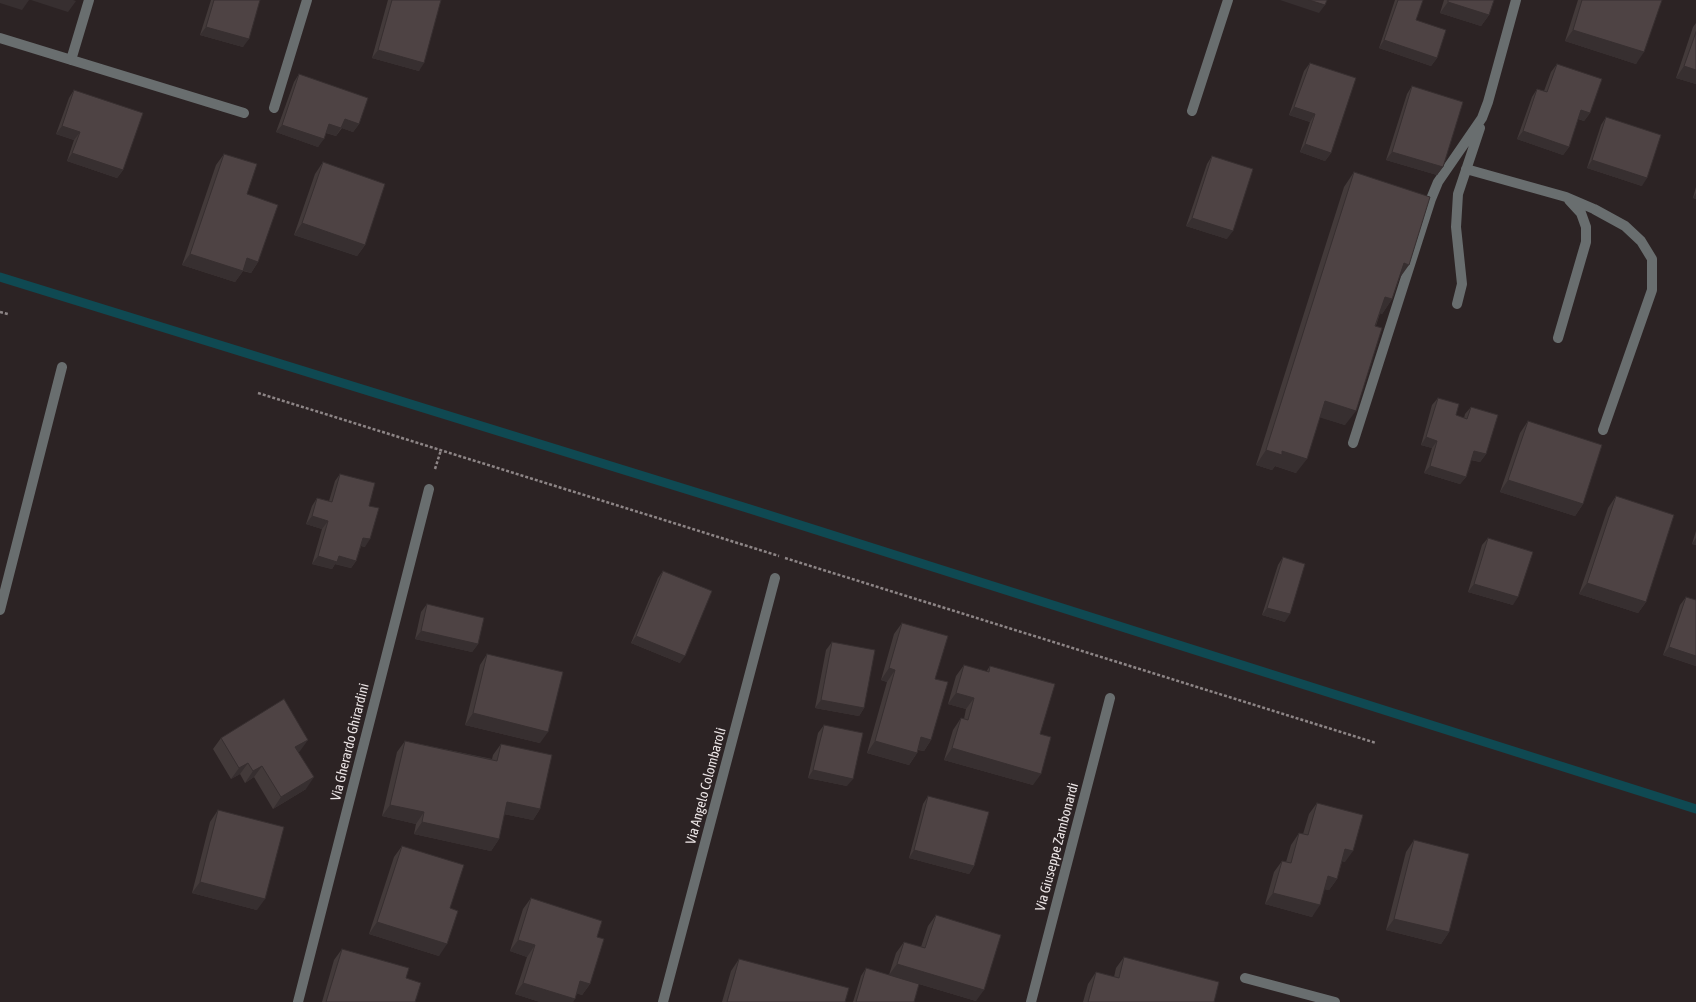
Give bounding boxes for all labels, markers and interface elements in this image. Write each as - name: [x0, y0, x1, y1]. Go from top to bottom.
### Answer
- street label: Via Gherardo Ghirardini: [327, 682, 373, 802]
- street label: Via Angelo Colombaroli: [682, 726, 730, 846]
- street label: Via Giuseppe Zambonardi: [1032, 781, 1082, 913]

